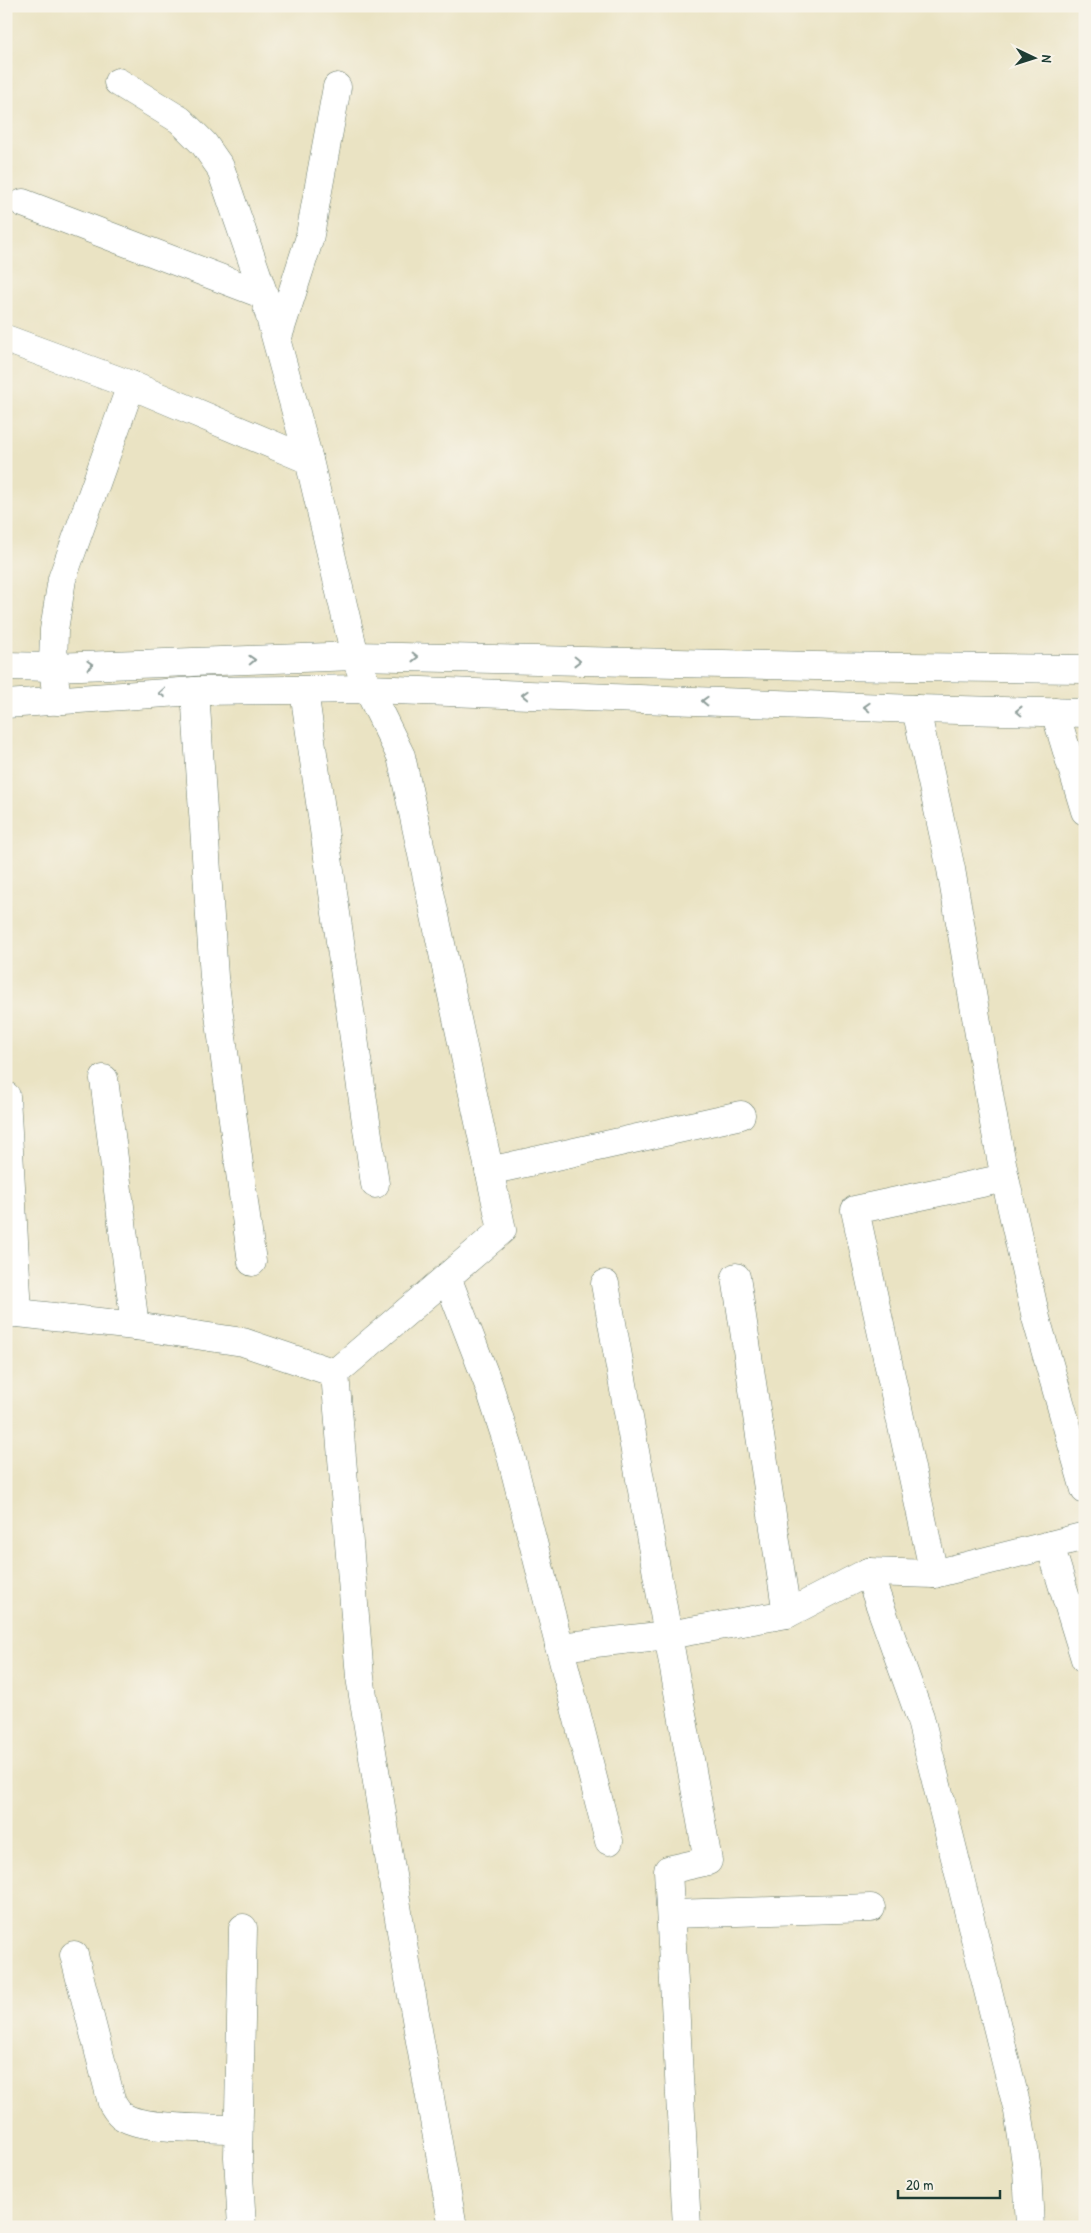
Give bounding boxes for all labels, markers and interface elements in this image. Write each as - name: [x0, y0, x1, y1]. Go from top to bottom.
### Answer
- north arrow: [1008, 32, 1058, 82]
- text: N: [1038, 55, 1057, 64]
- one-way arrow: [412, 652, 419, 662]
- one-way arrow: [249, 654, 257, 665]
- one-way arrow: [574, 656, 581, 666]
- one-way arrow: [86, 660, 94, 671]
- one-way arrow: [158, 688, 166, 699]
- one-way arrow: [521, 690, 528, 700]
- one-way arrow: [701, 696, 709, 707]
- one-way arrow: [863, 702, 871, 713]
- one-way arrow: [1014, 706, 1022, 716]
- scale bar: [898, 2168, 1001, 2200]
- text: 20 m: [906, 2174, 933, 2195]

